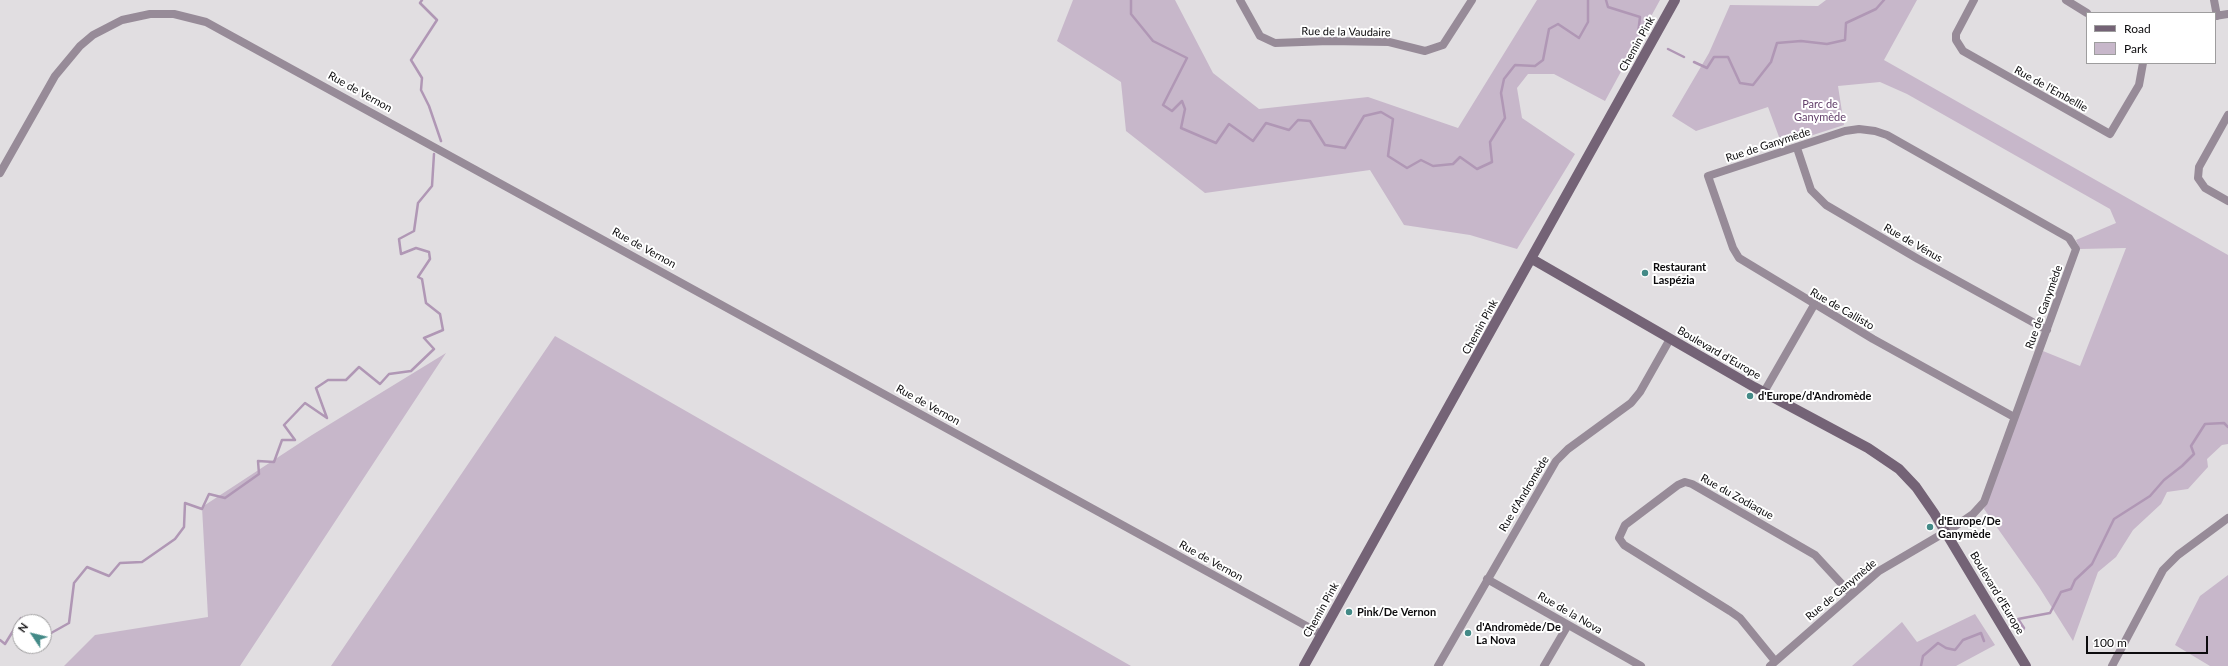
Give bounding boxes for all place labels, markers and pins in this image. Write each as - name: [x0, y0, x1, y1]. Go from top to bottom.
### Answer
- place label: Restaurant Laspézia: [1653, 260, 1706, 286]
- marker: Restaurant Laspézia: [1640, 268, 1650, 278]
- place label: d'Europe/d'Andromède: [1758, 389, 1871, 403]
- marker: d'Europe/d'Andromède: [1745, 391, 1755, 401]
- place label: d'Europe/De Ganymède: [1938, 514, 2001, 540]
- marker: d'Europe/De Ganymède: [1925, 522, 1935, 532]
- place label: Pink/De Vernon: [1357, 605, 1436, 619]
- marker: Pink/De Vernon: [1344, 607, 1354, 617]
- place label: d'Andromède/De La Nova: [1476, 620, 1561, 646]
- marker: d'Andromède/De La Nova: [1463, 628, 1473, 638]

